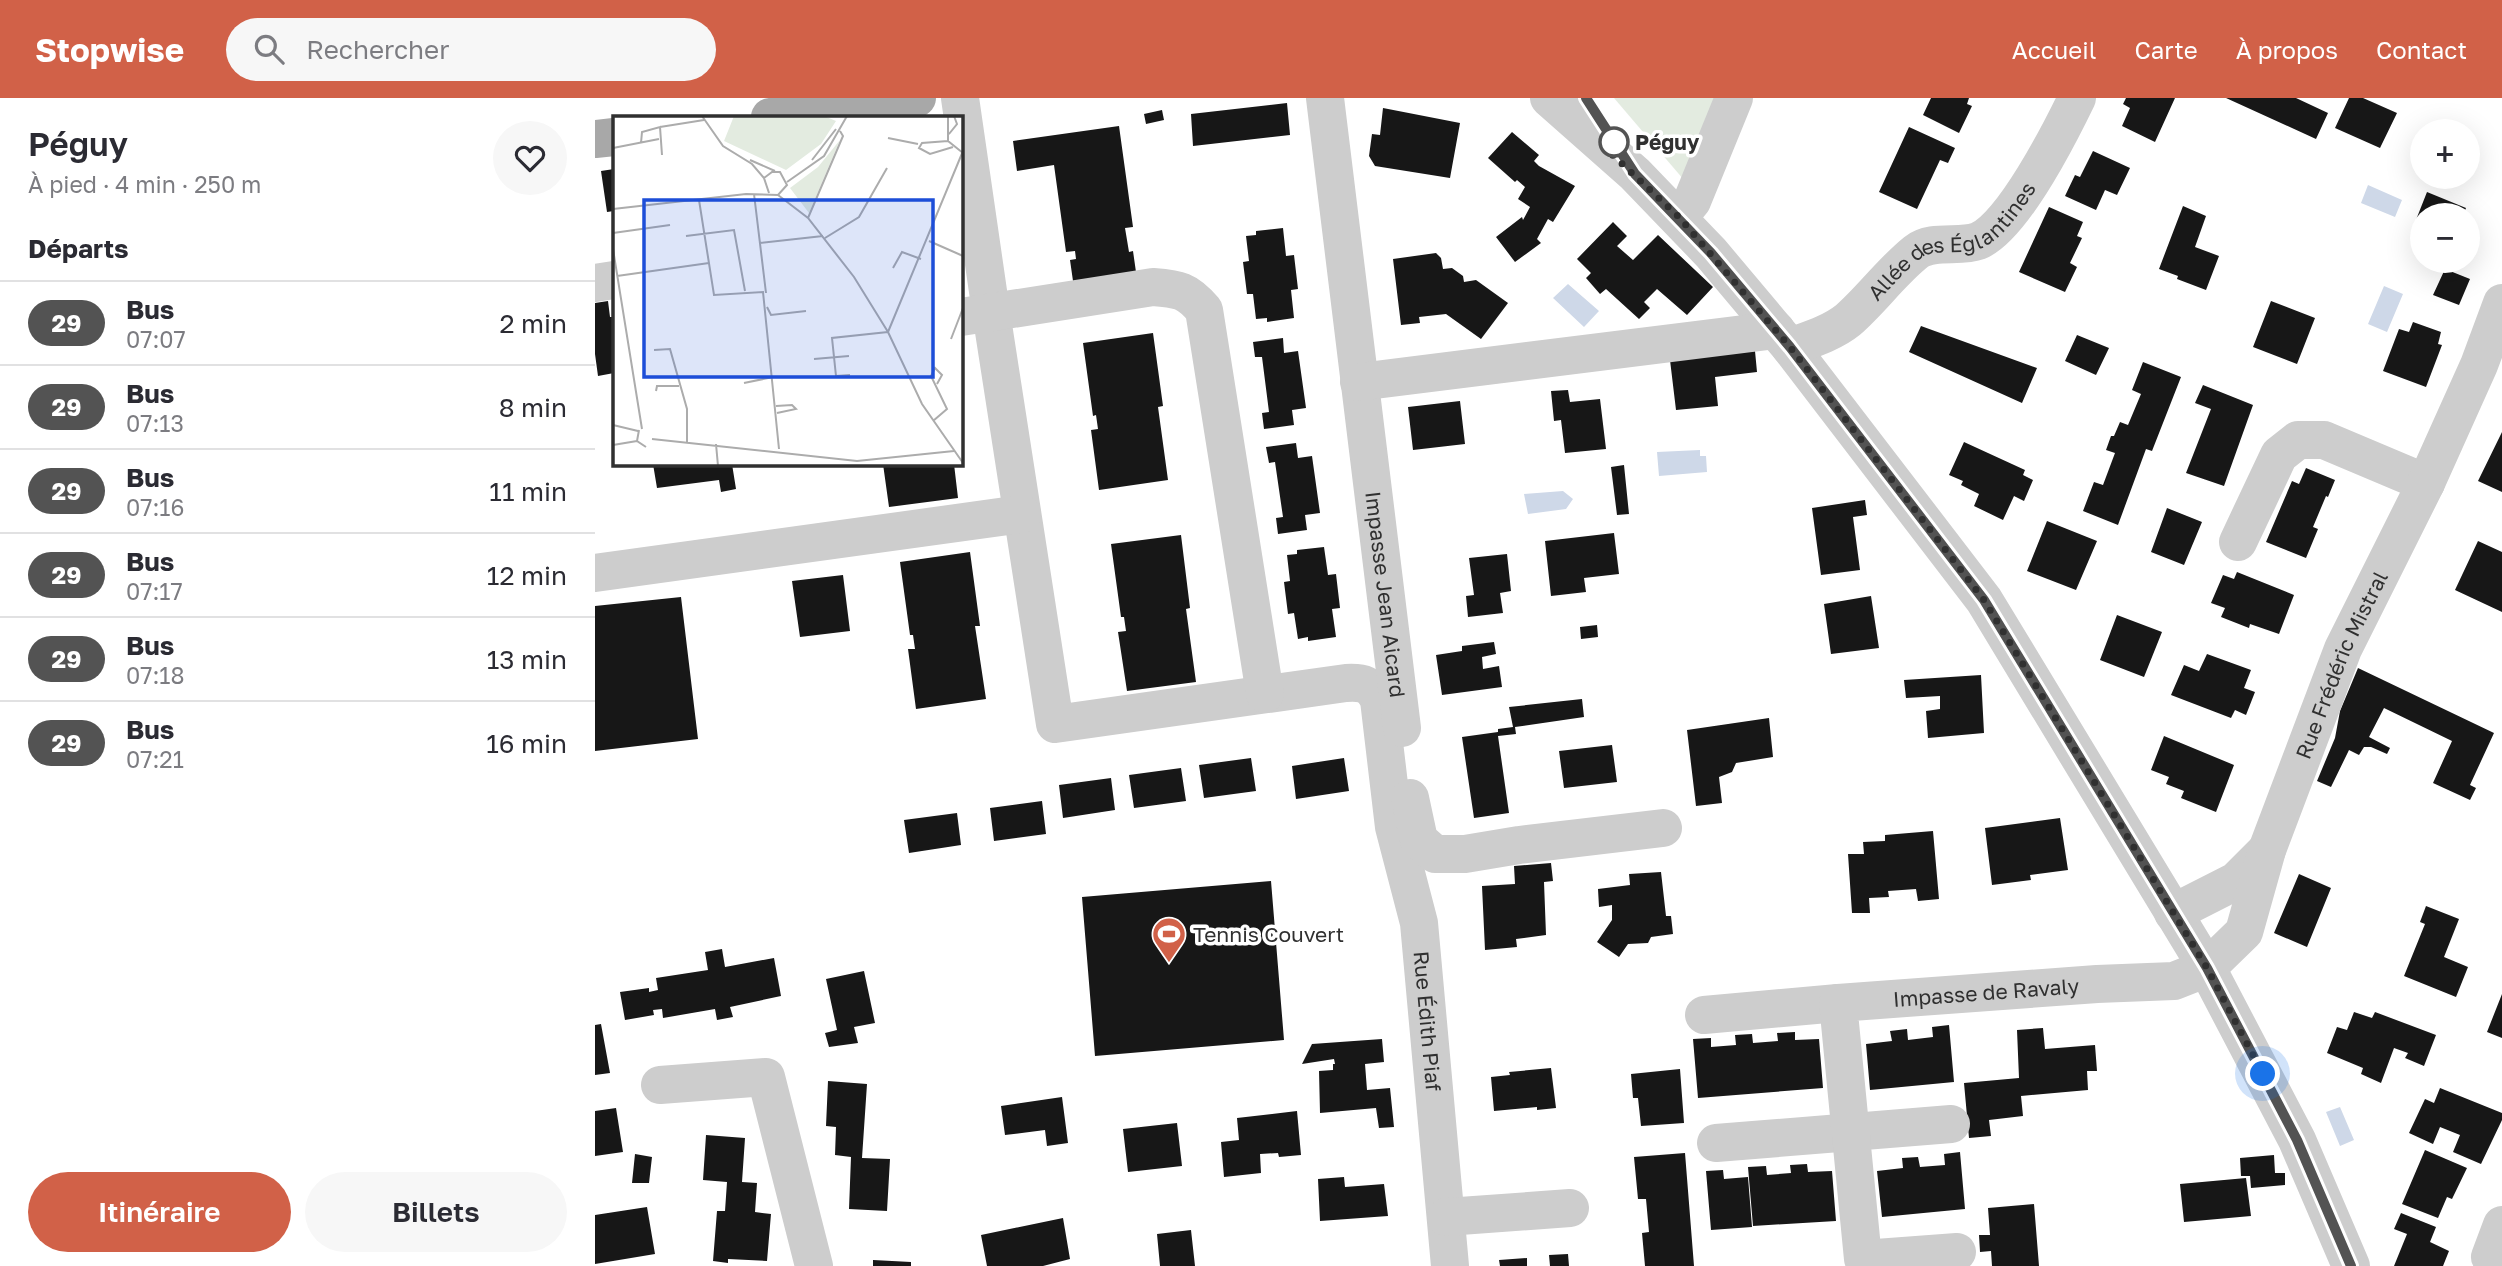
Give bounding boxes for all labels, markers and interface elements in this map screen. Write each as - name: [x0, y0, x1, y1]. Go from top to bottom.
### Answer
- search box: [226, 18, 716, 81]
- text: Stopwise: [35, 30, 184, 69]
- icon: search: [250, 30, 288, 68]
- text: Rechercher: [306, 34, 449, 65]
- text: Accueil: [2012, 35, 2096, 64]
- text: Carte: [2134, 35, 2198, 64]
- text: À propos: [2236, 35, 2338, 64]
- text: Contact: [2376, 35, 2467, 64]
- inset map: [613, 116, 963, 466]
- map controls: [2410, 119, 2480, 273]
- button: +: [2410, 119, 2480, 189]
- button: heart: [493, 121, 567, 195]
- text: Péguy: [28, 124, 128, 163]
- marker: Péguy: [1599, 127, 1629, 157]
- place label: Péguy: [1635, 129, 1700, 155]
- text: À pied · 4 min · 250 m: [28, 170, 261, 198]
- street label: Allée des Églantines: [1862, 177, 2041, 305]
- button: −: [2410, 203, 2480, 273]
- text: Départs: [28, 233, 129, 264]
- text: Bus: [126, 294, 174, 325]
- text: 29: [52, 308, 81, 337]
- text: 2 min: [499, 308, 567, 339]
- text: 07:07: [126, 325, 186, 353]
- text: Bus: [126, 378, 174, 409]
- text: 29: [52, 392, 81, 421]
- text: 8 min: [499, 392, 567, 423]
- text: 07:13: [126, 409, 184, 437]
- text: Bus: [126, 462, 174, 493]
- text: 29: [52, 476, 81, 505]
- text: 11 min: [489, 476, 567, 507]
- street label: Impasse Jean Aicard: [1360, 490, 1411, 699]
- text: 07:16: [126, 493, 184, 521]
- text: Bus: [126, 546, 174, 577]
- text: 29: [52, 560, 81, 589]
- text: 12 min: [487, 560, 567, 591]
- street label: Rue Frédéric Mistral: [2290, 567, 2393, 763]
- text: 07:17: [126, 577, 183, 605]
- text: Bus: [126, 630, 174, 661]
- text: 29: [52, 644, 81, 673]
- text: 13 min: [487, 644, 567, 675]
- text: 07:18: [126, 661, 185, 689]
- text: Bus: [126, 714, 174, 745]
- text: 29: [52, 728, 81, 757]
- text: 16 min: [486, 728, 567, 759]
- text: 07:21: [126, 745, 184, 773]
- sports icon: Tennis Couvert: [1150, 915, 1188, 964]
- place label: Tennis Couvert: [1193, 921, 1344, 947]
- street label: Rue Édith Piaf: [1409, 950, 1447, 1093]
- street label: Impasse de Ravaly: [1892, 972, 2080, 1012]
- your location: [2245, 1056, 2280, 1091]
- button: Itinéraire: [28, 1172, 291, 1252]
- button: Billets: [305, 1172, 567, 1252]

